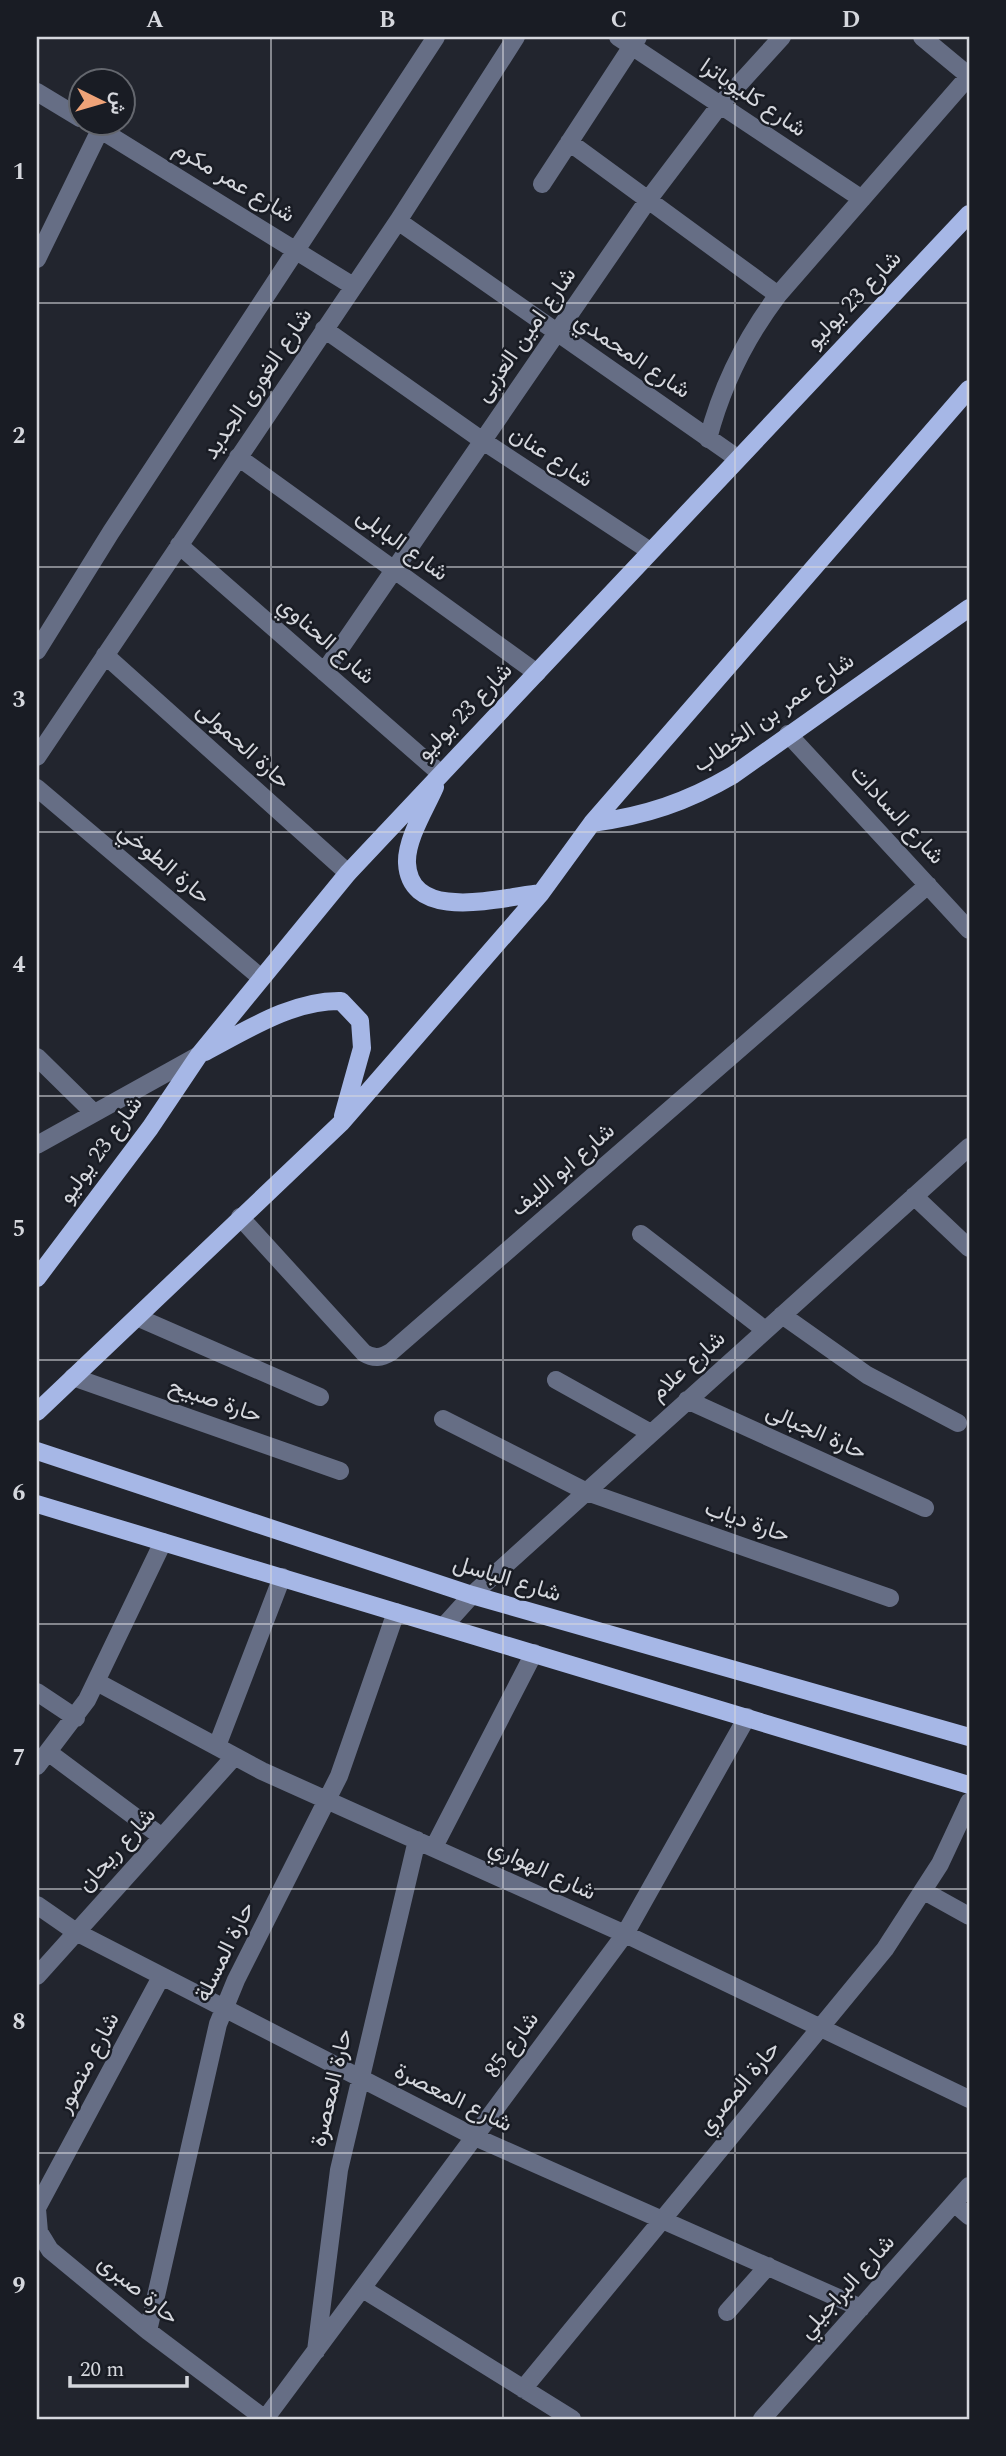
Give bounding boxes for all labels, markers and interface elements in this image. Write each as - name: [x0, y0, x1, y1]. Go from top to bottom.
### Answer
- text: A: [146, 3, 164, 38]
- text: B: [379, 3, 395, 38]
- text: C: [611, 3, 627, 38]
- text: D: [842, 3, 860, 38]
- street label: شارع كليوباترا: [693, 49, 813, 147]
- north arrow: [66, 66, 136, 136]
- text: ش: [102, 91, 133, 116]
- street label: شارع عمر مكرم: [166, 132, 302, 232]
- text: 1: [13, 155, 25, 190]
- street label: شارع 23 يوليو: [798, 243, 910, 357]
- street label: شارع امين العزبى: [466, 260, 586, 410]
- street label: شارع الغورى الجديد: [194, 301, 322, 467]
- street label: شارع المحمدي: [566, 304, 698, 408]
- street label: شارع عنان: [502, 417, 600, 497]
- text: 2: [13, 419, 26, 454]
- street label: شارع البابلى: [348, 499, 456, 591]
- street label: شارع الحناوي: [269, 588, 383, 694]
- street label: شارع عمر بن الخطاب: [686, 644, 862, 782]
- street label: شارع 23 يوليو: [409, 655, 521, 769]
- text: 3: [13, 683, 26, 718]
- street label: حارة الحمولى: [188, 694, 298, 798]
- street label: شارع السادات: [841, 757, 953, 873]
- street label: حارة الطوخي: [110, 815, 218, 913]
- text: 4: [13, 948, 26, 983]
- street label: شارع 23 يوليو: [50, 1089, 152, 1211]
- street label: شارع ابو الليف: [503, 1114, 623, 1226]
- text: 5: [13, 1212, 25, 1247]
- street label: شارع علام: [642, 1322, 734, 1410]
- street label: حارة صبيح: [164, 1369, 266, 1433]
- street label: حارة الجبالى: [760, 1394, 872, 1470]
- text: 6: [13, 1476, 26, 1511]
- street label: حارة دياب: [700, 1491, 794, 1553]
- street label: شارع الباسل: [449, 1546, 565, 1612]
- text: 7: [13, 1741, 25, 1776]
- street label: شارع ريحان: [69, 1800, 165, 1900]
- street label: شارع الهواري: [482, 1830, 602, 1910]
- street label: حارة المسلة: [186, 1896, 264, 2008]
- street label: شارع 85: [476, 2004, 548, 2086]
- text: 8: [13, 2005, 25, 2040]
- street label: شارع منصور: [46, 2006, 129, 2121]
- street label: حارة المعصرة: [301, 2026, 363, 2150]
- street label: حارة المصري: [689, 2033, 789, 2143]
- street label: شارع المعصرة: [388, 2054, 518, 2142]
- street label: شارع البراجيلي: [790, 2227, 904, 2347]
- street label: حارة صبرى: [90, 2246, 186, 2334]
- text: 9: [13, 2269, 26, 2304]
- scale bar: [70, 2344, 187, 2388]
- text: 20 m: [80, 2354, 124, 2386]

